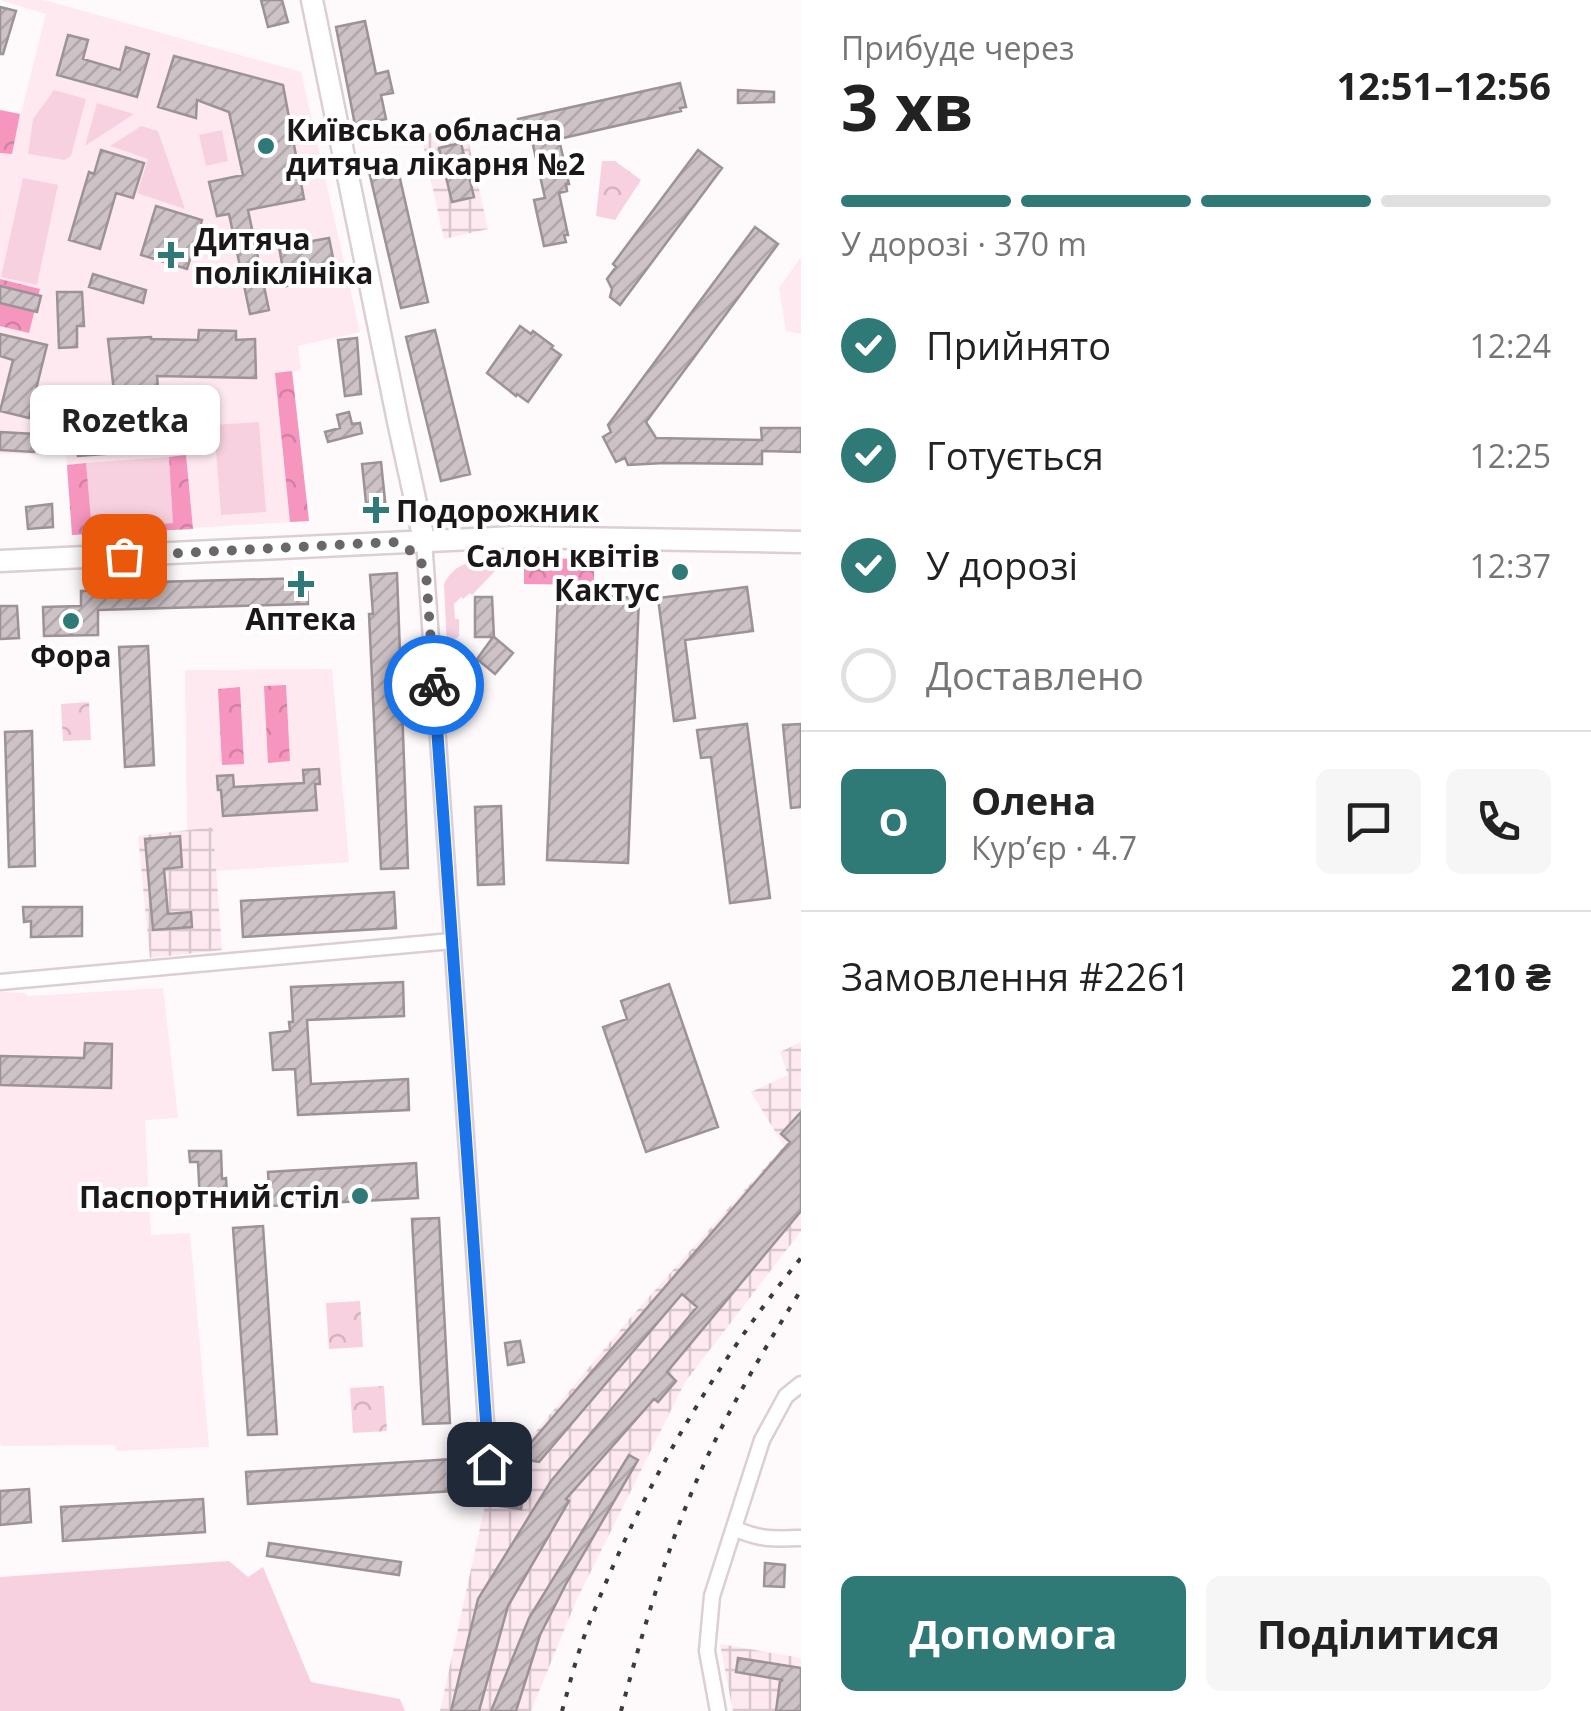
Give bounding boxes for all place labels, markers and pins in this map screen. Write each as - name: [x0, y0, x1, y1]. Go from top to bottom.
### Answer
- place label: Київська обласна дитяча лікарня №2: [286, 109, 585, 184]
- marker: Київська обласна дитяча лікарня №2: [255, 135, 277, 157]
- place label: Дитяча поліклініка: [194, 218, 373, 293]
- marker: Дитяча поліклініка: [158, 242, 184, 268]
- callout: Rozetka: [29, 386, 219, 456]
- place label: Подорожник: [396, 490, 600, 531]
- marker: Подорожник: [365, 499, 387, 521]
- pin: [82, 514, 167, 599]
- place label: Салон квітів Кактус: [466, 535, 660, 610]
- marker: Салон квітів Кактус: [669, 561, 691, 583]
- marker: Аптека: [290, 573, 312, 595]
- place label: Аптека: [245, 598, 357, 639]
- marker: Фора: [60, 610, 82, 632]
- place label: Фора: [30, 635, 112, 676]
- place label: Паспортний стіл: [79, 1176, 340, 1217]
- marker: Паспортний стіл: [349, 1185, 371, 1207]
- pin: [447, 1422, 532, 1507]

